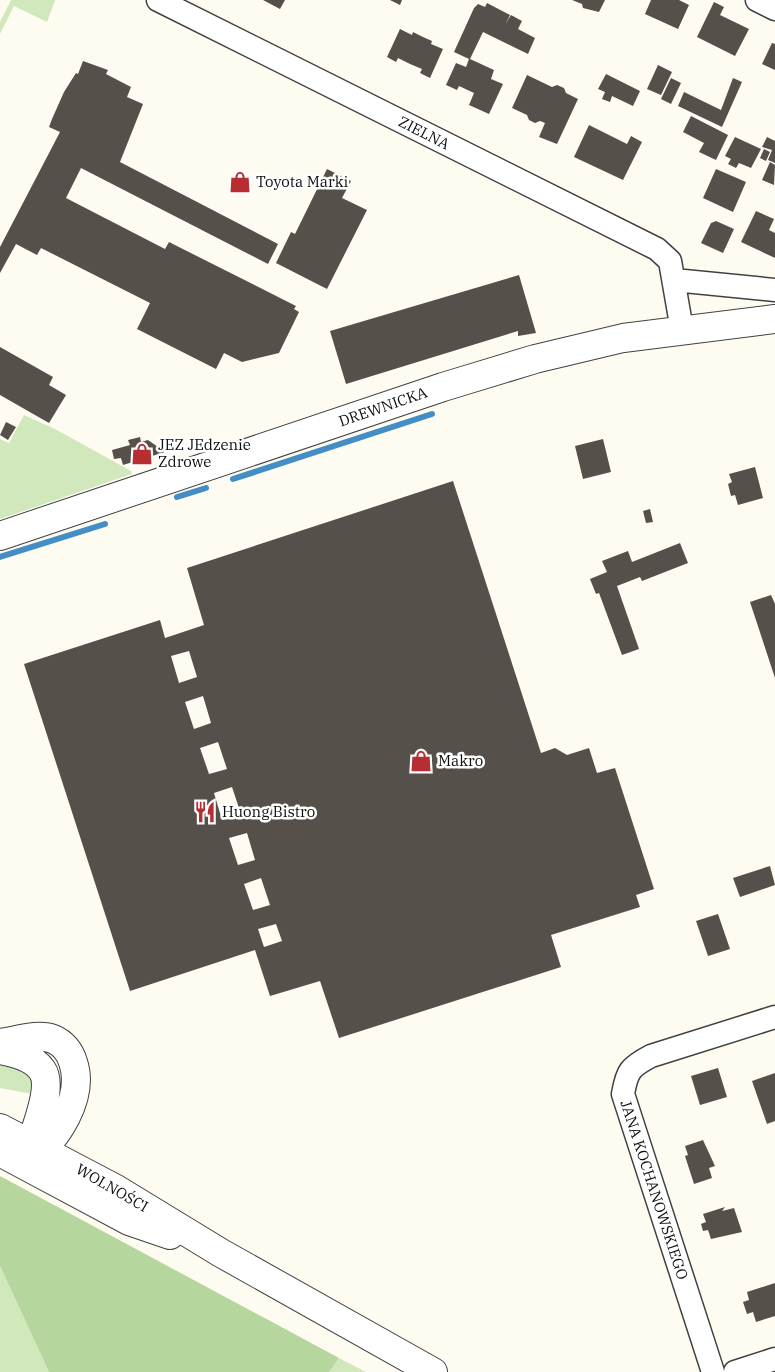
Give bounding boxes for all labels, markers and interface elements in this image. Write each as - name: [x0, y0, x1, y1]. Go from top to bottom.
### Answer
- street label: ZIELNA: [395, 112, 454, 154]
- shop icon: Toyota Marki: [227, 169, 253, 195]
- place label: Toyota Marki: [256, 172, 348, 191]
- street label: DREWNICKA: [336, 382, 430, 431]
- place label: JEZ JEdzenie Zdrowe: [158, 435, 251, 471]
- shop icon: JEZ JEdzenie Zdrowe: [129, 441, 155, 467]
- shop icon: Makro: [408, 748, 434, 774]
- place label: Makro: [438, 751, 483, 770]
- restaurant icon: Huong Bistro: [192, 799, 218, 825]
- place label: Huong Bistro: [222, 802, 315, 821]
- street label: JANA KOCHANOWSKIEGO: [616, 1098, 693, 1282]
- street label: WOLNOŚCI: [73, 1159, 152, 1216]

